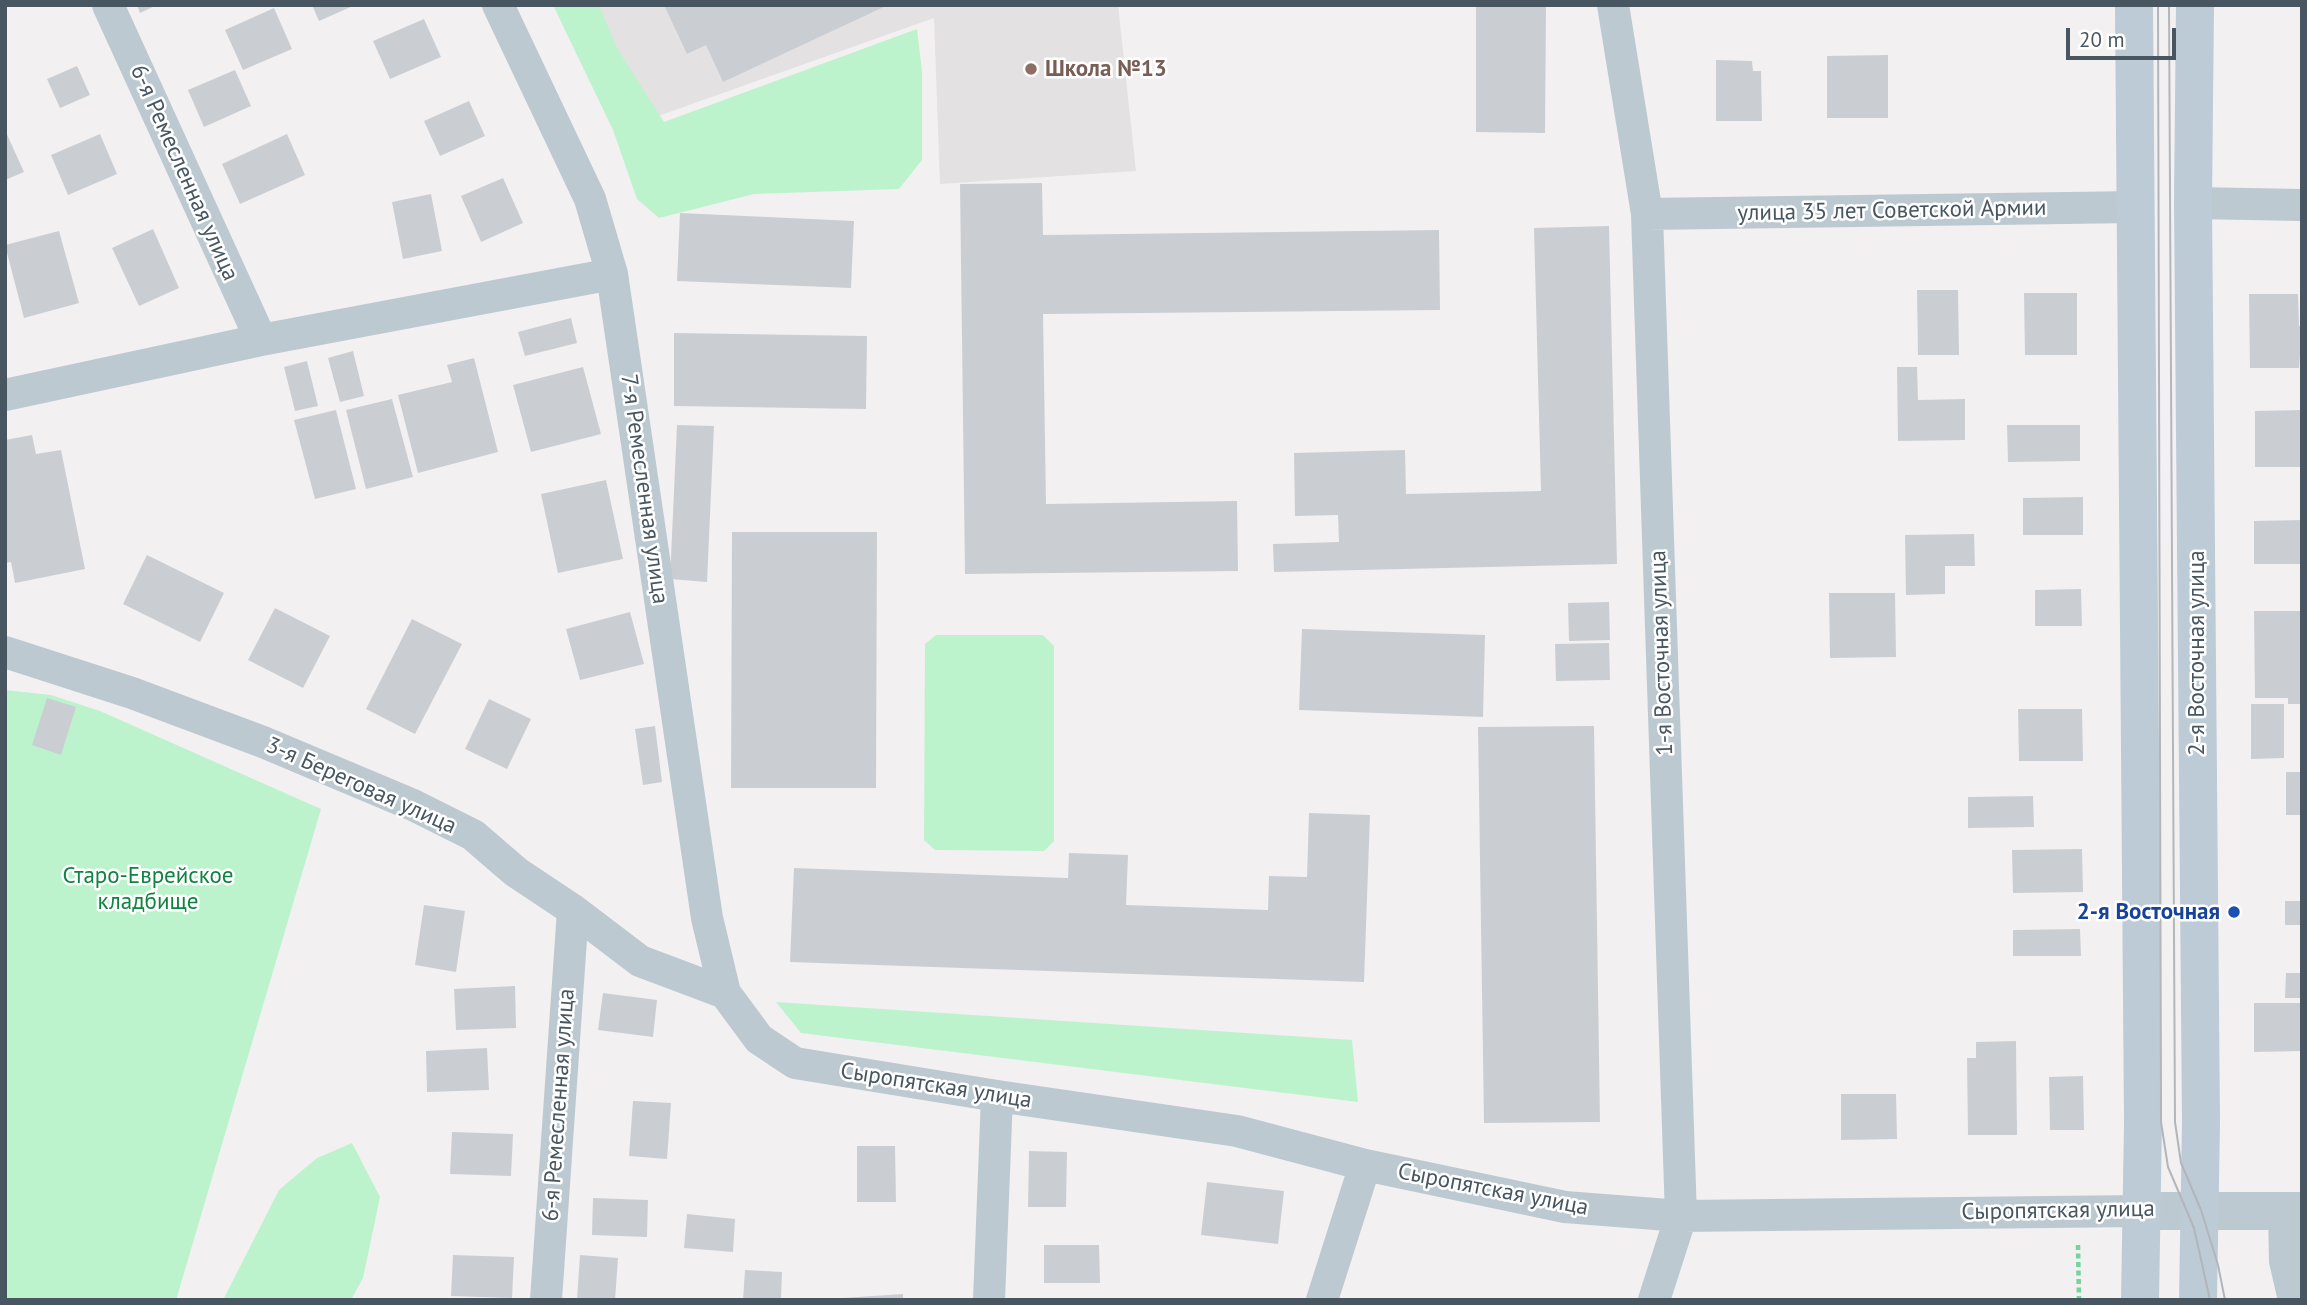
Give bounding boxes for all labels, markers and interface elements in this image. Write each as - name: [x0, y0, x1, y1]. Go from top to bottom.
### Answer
- scale bar: [2069, 14, 2179, 58]
- text: 20 m: [2079, 26, 2125, 53]
- place label: Школа №13: [1045, 55, 1167, 83]
- street label: 6-я Ремесленная улица: [124, 61, 244, 285]
- marker: Школа №13: [1023, 61, 1039, 77]
- street label: улица 35 лет Советской Армии: [1737, 195, 2047, 227]
- street label: 7-я Ремесленная улица: [614, 372, 674, 606]
- street label: 1-я Восточная улица: [1645, 550, 1679, 756]
- street label: 2-я Восточная улица: [2183, 550, 2211, 756]
- street label: 3-я Береговая улица: [262, 732, 460, 840]
- park label: Старо-Еврейское кладбище: [63, 862, 233, 916]
- place label: 2-я Восточная: [2077, 898, 2220, 926]
- marker: 2-я Восточная: [2226, 904, 2242, 920]
- street label: 6-я Ремесленная улица: [537, 988, 581, 1222]
- street label: Сыропятская улица: [838, 1057, 1034, 1115]
- street label: Сыропятская улица: [1395, 1158, 1591, 1222]
- street label: Сыропятская улица: [1961, 1196, 2155, 1226]

